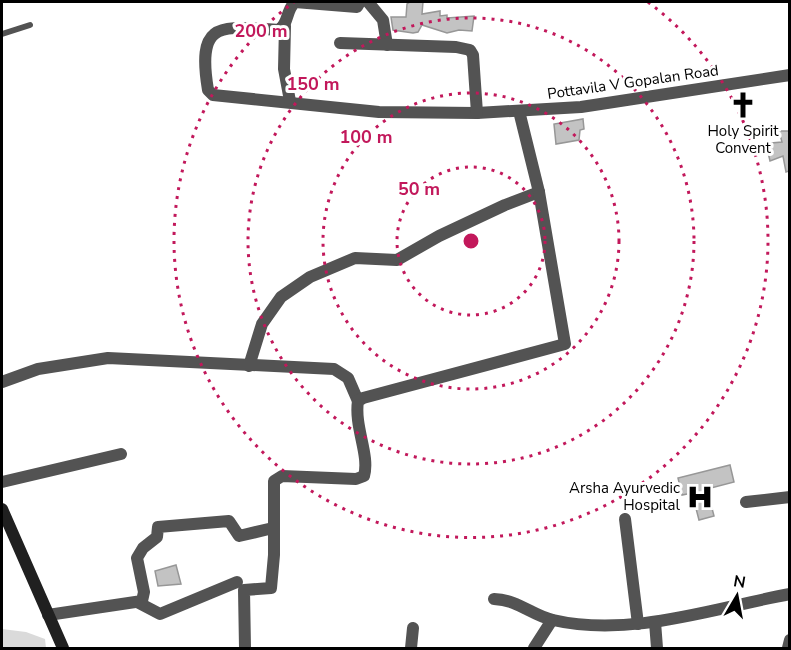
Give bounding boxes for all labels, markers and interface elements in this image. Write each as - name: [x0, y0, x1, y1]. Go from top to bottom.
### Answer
- text: 200 m: [234, 19, 288, 43]
- street label: Pottavila V Gopalan Road: [546, 60, 720, 104]
- text: 150 m: [286, 72, 340, 96]
- church icon: Holy Spirit Convent: [728, 90, 758, 120]
- place label: Holy Spirit Convent: [707, 121, 779, 158]
- text: 100 m: [339, 125, 393, 149]
- text: 50 m: [398, 177, 440, 201]
- centre of rings: [461, 231, 481, 251]
- place label: Arsha Ayurvedic Hospital: [569, 478, 681, 515]
- hospital icon: Arsha Ayurvedic Hospital: [685, 482, 715, 512]
- north arrow: [707, 566, 767, 626]
- text: N: [732, 570, 747, 594]

